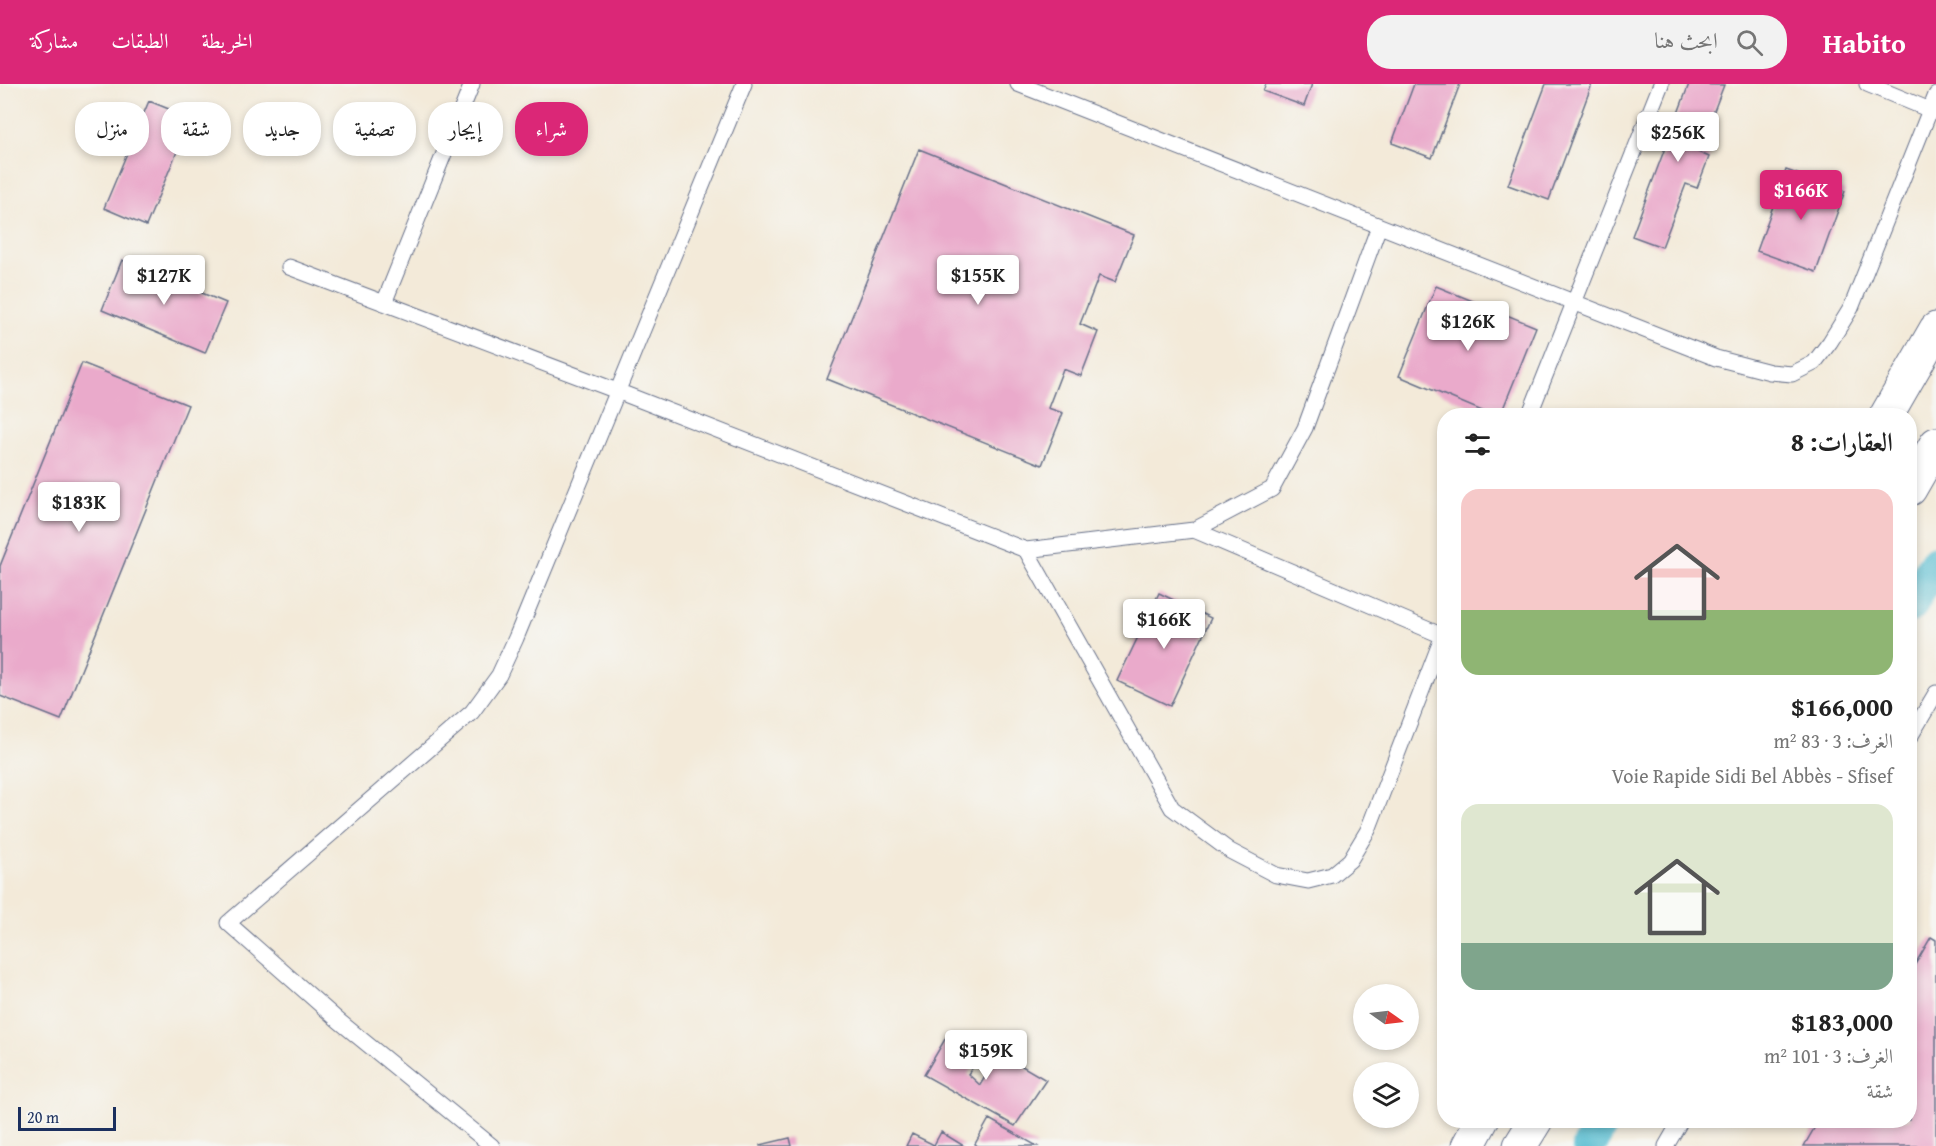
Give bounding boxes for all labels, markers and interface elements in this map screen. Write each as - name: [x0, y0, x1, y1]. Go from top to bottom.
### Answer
- search box: [1367, 15, 1787, 69]
- text: Habito: [1823, 22, 1906, 63]
- text: ابحث هنا: [1654, 24, 1718, 56]
- text: مشاركة: [30, 25, 78, 56]
- text: الطبقات: [111, 25, 168, 56]
- text: الخريطة: [201, 25, 253, 56]
- icon: search: [1733, 26, 1766, 59]
- chip: منزل: [75, 102, 149, 156]
- chip: شقة: [161, 102, 231, 156]
- chip: جديد: [243, 102, 321, 156]
- chip: تصفية: [333, 102, 416, 156]
- chip: إيجار: [428, 102, 503, 156]
- chip: شراء: [515, 102, 588, 156]
- pin: $256K: [1636, 112, 1720, 163]
- text: $256K: [1651, 117, 1705, 146]
- pin: $166K: [1759, 170, 1843, 221]
- text: $166K: [1774, 175, 1828, 204]
- pin: $127K: [122, 255, 206, 306]
- pin: $155K: [936, 255, 1020, 306]
- text: $127K: [137, 260, 191, 289]
- text: $155K: [951, 260, 1005, 289]
- pin: $126K: [1426, 301, 1510, 352]
- text: $126K: [1441, 306, 1495, 335]
- text: العقارات: 8: [1791, 422, 1893, 461]
- icon: filters: [1461, 428, 1494, 461]
- pin: $183K: [37, 482, 121, 533]
- text: $183K: [52, 487, 106, 516]
- icon: home: [1623, 528, 1731, 636]
- pin: $166K: [1122, 599, 1206, 650]
- text: $166K: [1137, 604, 1191, 633]
- text: $166,000: [1791, 687, 1893, 726]
- text: الغرف: 3 · 83 m²: [1774, 726, 1893, 755]
- text: Voie Rapide Sidi Bel Abbès - Sfisef: [1611, 761, 1893, 790]
- icon: home: [1623, 843, 1731, 951]
- north arrow: [1353, 984, 1419, 1050]
- map controls: [1353, 984, 1419, 1128]
- text: $183,000: [1791, 1002, 1893, 1041]
- pin: $159K: [944, 1030, 1028, 1081]
- text: $159K: [959, 1035, 1013, 1064]
- text: الغرف: 3 · 101 m²: [1764, 1041, 1893, 1070]
- button: layers: [1353, 1062, 1419, 1128]
- text: شقة: [1867, 1076, 1893, 1105]
- scale bar: [18, 1104, 116, 1132]
- text: 20 m: [27, 1105, 59, 1129]

